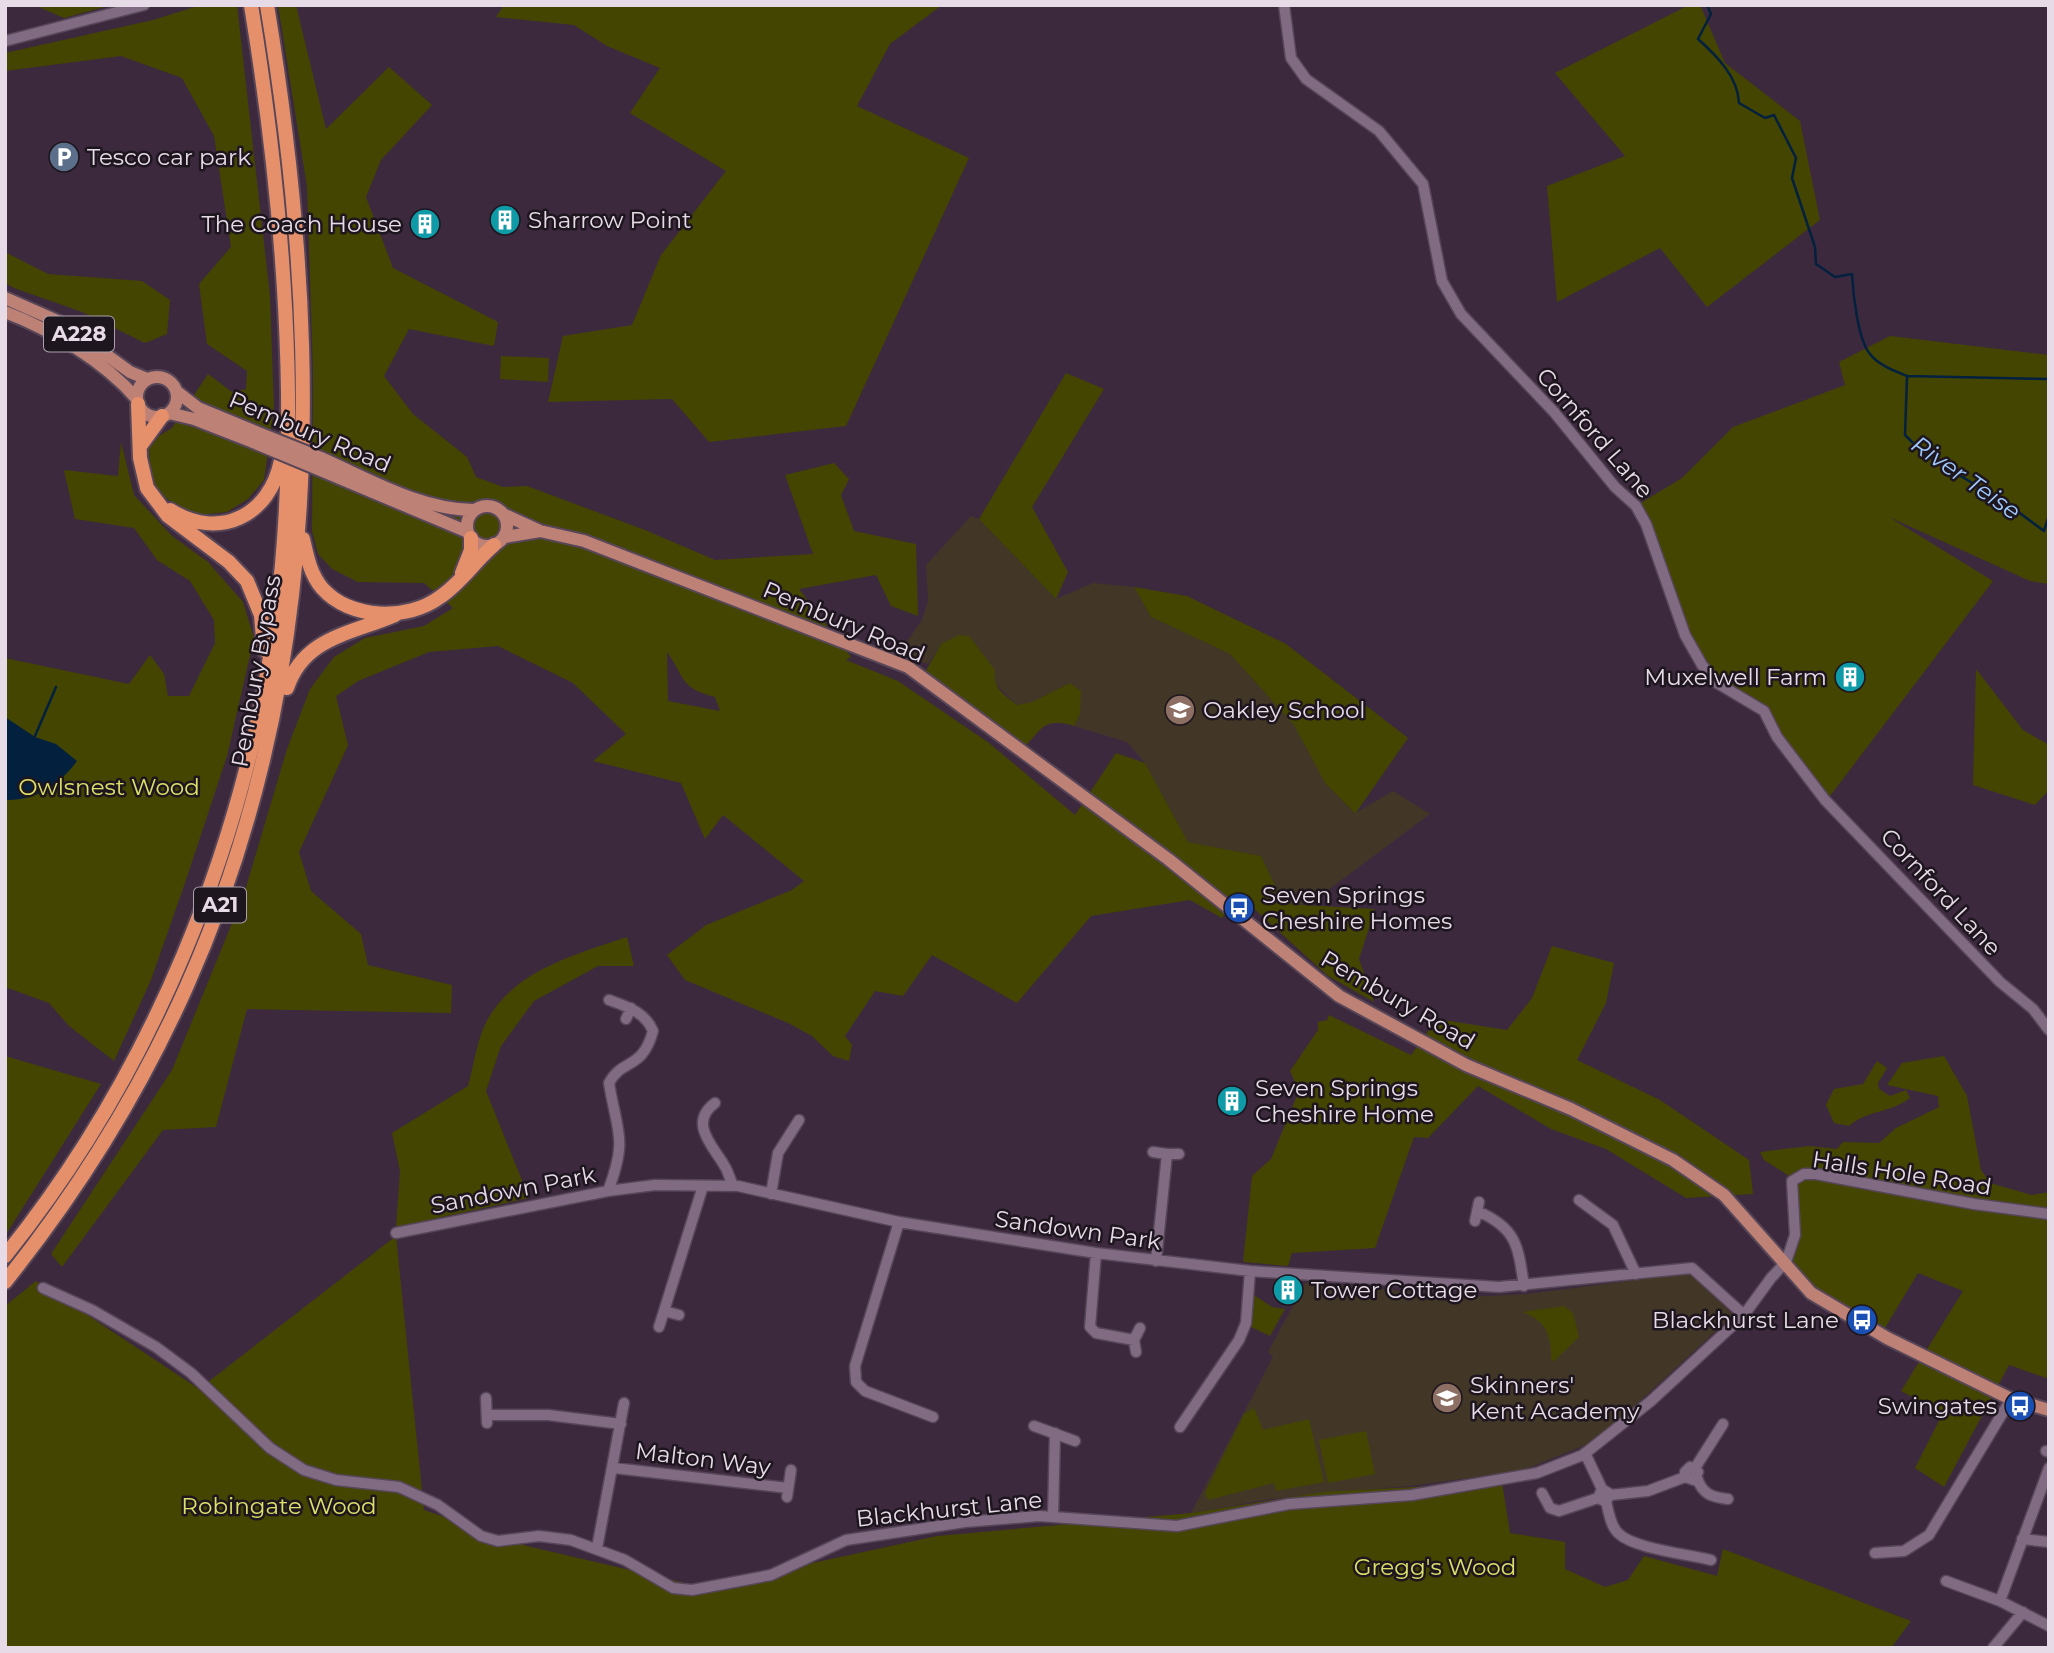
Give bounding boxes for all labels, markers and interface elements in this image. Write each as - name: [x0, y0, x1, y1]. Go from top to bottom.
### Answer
- parking icon: Tesco car park: [47, 140, 81, 174]
- place label: Tesco car park: [87, 143, 251, 171]
- building icon: Sharrow Point: [488, 203, 522, 237]
- place label: Sharrow Point: [528, 206, 691, 234]
- building icon: The Coach House: [408, 207, 442, 241]
- place label: The Coach House: [202, 210, 402, 238]
- road number: A228: [44, 316, 114, 352]
- street label: Cornford Lane: [1531, 362, 1659, 504]
- street label: Pembury Road: [225, 385, 395, 479]
- water label: River Teise: [1906, 429, 2026, 526]
- street label: Pembury Bypass: [225, 573, 287, 769]
- street label: Pembury Road: [759, 575, 929, 669]
- building icon: Muxelwell Farm: [1833, 660, 1867, 694]
- place label: Muxelwell Farm: [1644, 663, 1827, 691]
- school or university icon: Oakley School: [1163, 693, 1197, 727]
- place label: Oakley School: [1203, 696, 1366, 724]
- park label: Owlsnest Wood: [18, 773, 200, 801]
- street label: Cornford Lane: [1875, 823, 2007, 961]
- place label: Seven Springs Cheshire Homes: [1262, 881, 1452, 935]
- road number: A21: [194, 888, 246, 922]
- bus stop icon: Seven Springs Cheshire Homes: [1222, 891, 1256, 925]
- street label: Pembury Road: [1316, 945, 1480, 1055]
- place label: Seven Springs Cheshire Home: [1255, 1074, 1434, 1128]
- building icon: Seven Springs Cheshire Home: [1215, 1084, 1249, 1118]
- street label: Halls Hole Road: [1810, 1145, 1994, 1201]
- street label: Sandown Park: [428, 1160, 598, 1220]
- street label: Sandown Park: [993, 1204, 1163, 1256]
- building icon: Tower Cottage: [1271, 1273, 1305, 1307]
- place label: Tower Cottage: [1311, 1276, 1477, 1304]
- bus stop icon: Blackhurst Lane: [1845, 1303, 1879, 1337]
- place label: Blackhurst Lane: [1652, 1306, 1839, 1334]
- place label: Skinners' Kent Academy: [1470, 1371, 1640, 1425]
- school or university icon: Skinners' Kent Academy: [1430, 1381, 1464, 1415]
- bus stop icon: Swingates: [2003, 1389, 2037, 1423]
- place label: Swingates: [1878, 1392, 1997, 1420]
- street label: Malton Way: [634, 1437, 773, 1481]
- street label: Blackhurst Lane: [855, 1485, 1043, 1533]
- park label: Robingate Wood: [181, 1492, 377, 1520]
- park label: Gregg's Wood: [1354, 1553, 1516, 1581]

